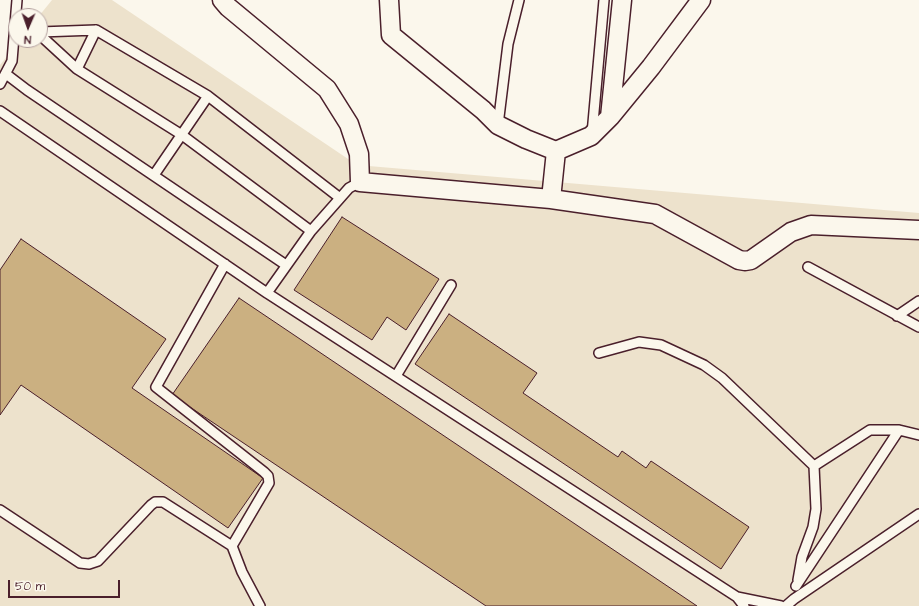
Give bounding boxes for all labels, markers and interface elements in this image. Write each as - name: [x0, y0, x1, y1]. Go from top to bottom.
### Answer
- north arrow: [8, 8, 48, 48]
- text: N: [24, 32, 31, 47]
- scale bar: [10, 572, 122, 598]
- text: 50 m: [15, 578, 45, 595]

